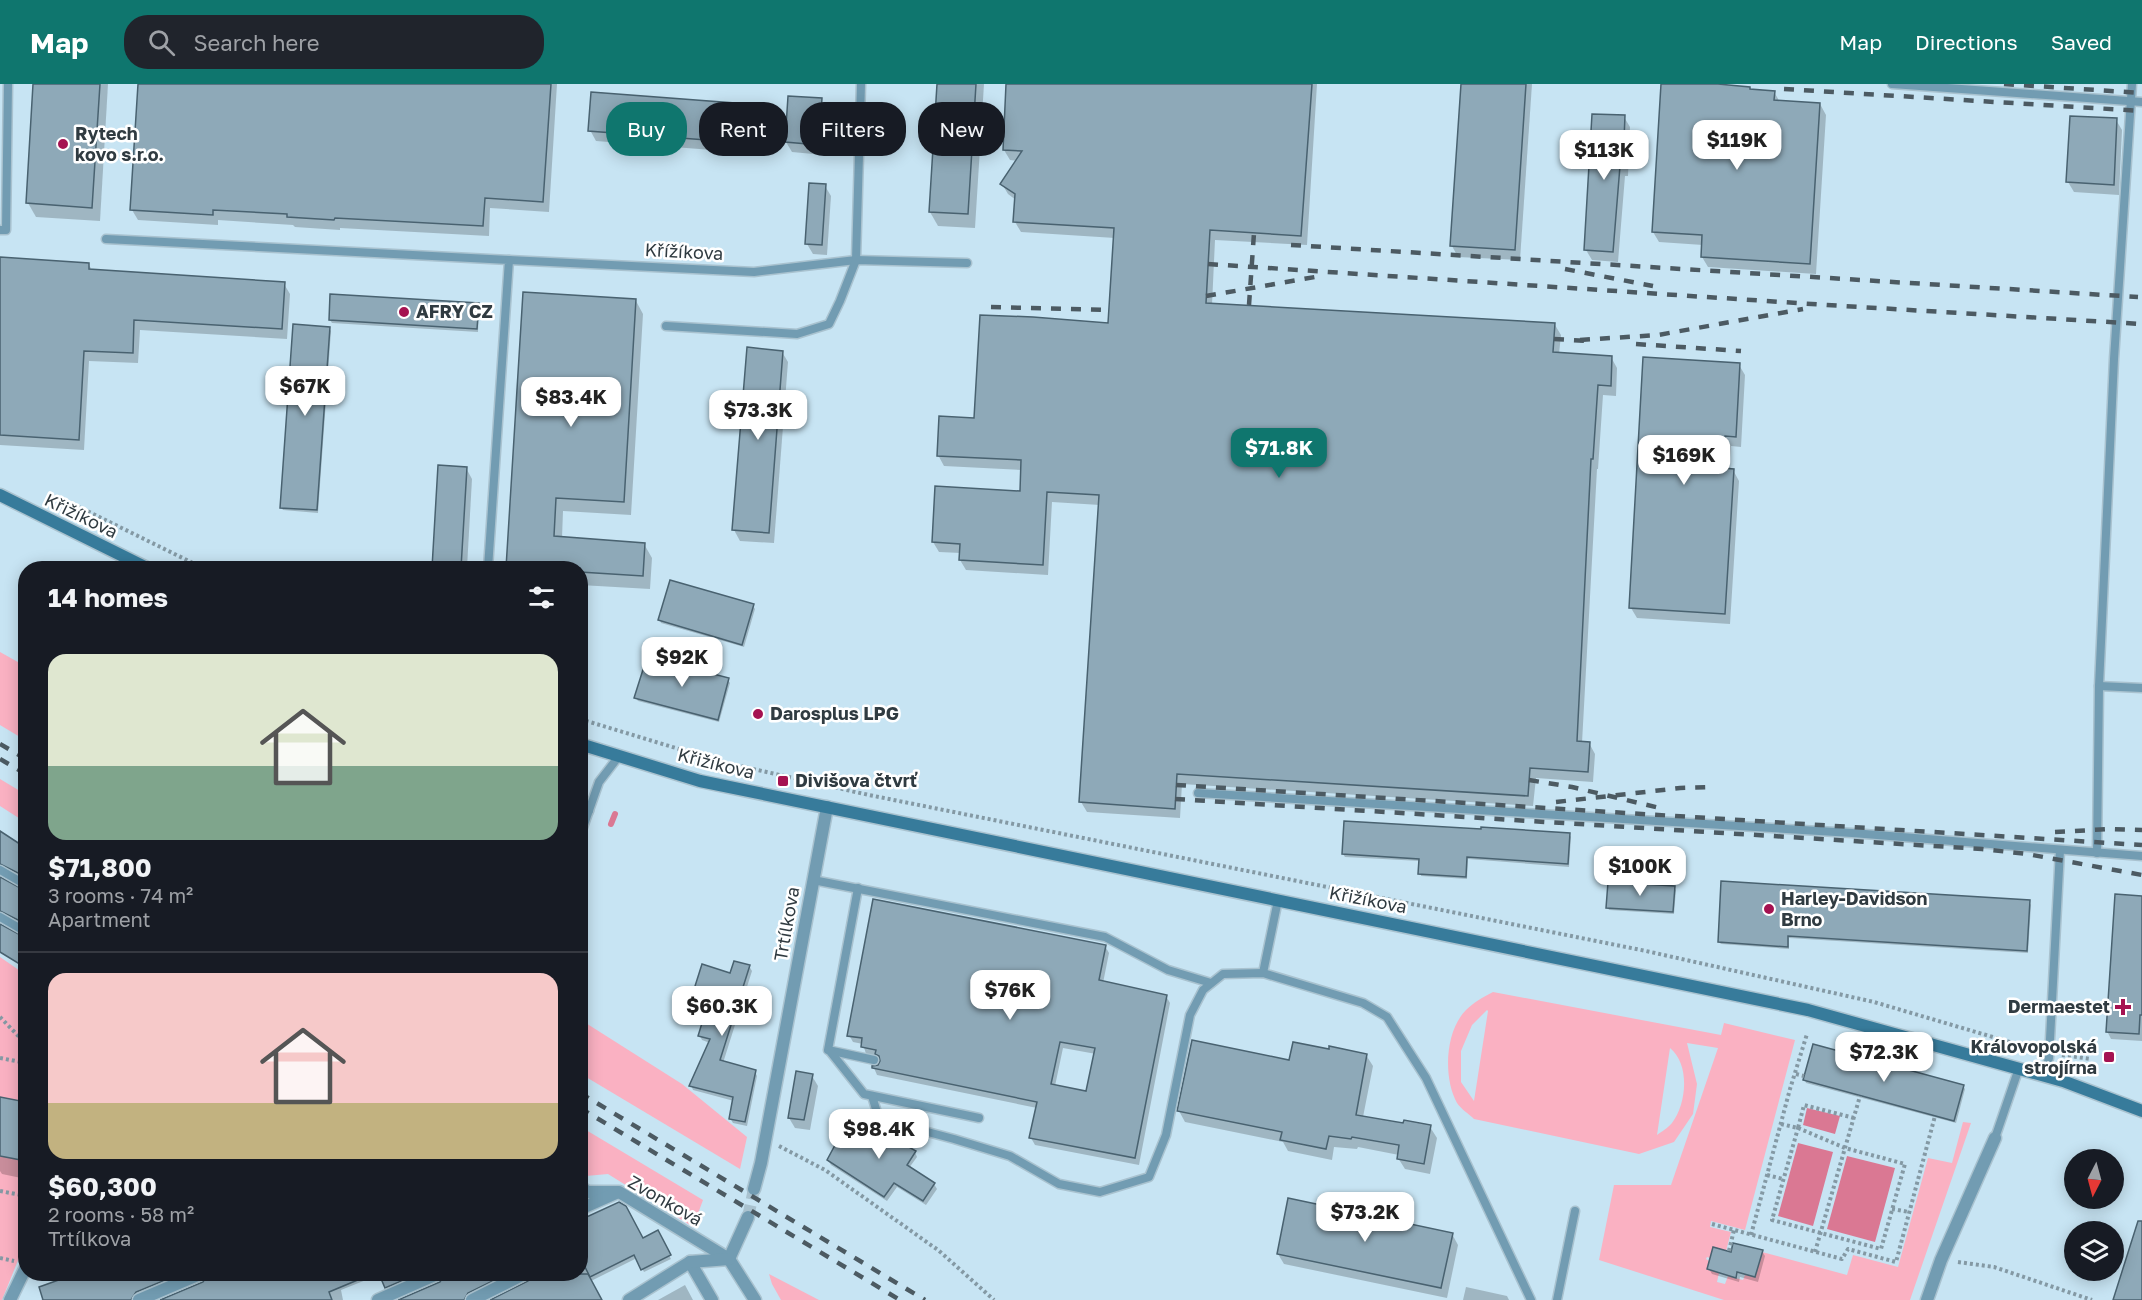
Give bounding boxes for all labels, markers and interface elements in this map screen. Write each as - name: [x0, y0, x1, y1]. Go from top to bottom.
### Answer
- search box: [124, 15, 544, 69]
- text: Map: [30, 26, 88, 59]
- icon: search: [145, 26, 178, 59]
- text: Search here: [193, 29, 319, 56]
- text: Map: [1839, 29, 1882, 55]
- text: Directions: [1915, 29, 2018, 55]
- text: Saved: [2051, 29, 2112, 55]
- chip: Buy: [606, 102, 687, 156]
- chip: Rent: [699, 102, 788, 156]
- chip: Filters: [800, 102, 906, 156]
- chip: New: [918, 102, 1005, 156]
- pin: $119K: [1695, 120, 1779, 171]
- place label: Rytech kovo s.r.o.: [75, 122, 164, 165]
- text: $119K: [1706, 127, 1768, 151]
- pin: $113K: [1562, 130, 1646, 181]
- marker: Rytech kovo s.r.o.: [56, 137, 70, 151]
- text: $113K: [1574, 137, 1634, 161]
- street label: Křížíkova: [644, 238, 724, 264]
- place label: AFRY CZ: [416, 300, 493, 322]
- marker: AFRY CZ: [397, 305, 411, 319]
- pin: $67K: [269, 366, 341, 417]
- text: $67K: [279, 373, 331, 397]
- pin: $83.4K: [522, 377, 620, 428]
- text: $83.4K: [535, 384, 607, 408]
- pin: $73.3K: [709, 390, 807, 441]
- text: $73.3K: [723, 397, 793, 421]
- pin: $71.8K: [1230, 428, 1328, 479]
- text: $71.8K: [1245, 435, 1313, 459]
- pin: $169K: [1642, 435, 1726, 486]
- text: $169K: [1652, 442, 1716, 466]
- street label: Křižíkova: [41, 488, 122, 542]
- icon: filters: [525, 581, 558, 614]
- text: 14 homes: [48, 582, 168, 613]
- pin: $92K: [646, 637, 718, 688]
- text: $92K: [656, 644, 708, 668]
- icon: home: [249, 693, 357, 801]
- place label: Darosplus LPG: [770, 702, 899, 724]
- marker: Darosplus LPG: [751, 707, 765, 721]
- street label: Křižíkova: [675, 743, 757, 783]
- place label: Divišova čtvrť: [795, 769, 918, 791]
- marker: Divišova čtvrť: [776, 774, 790, 788]
- pin: $100K: [1598, 846, 1682, 897]
- text: $71,800: [48, 852, 152, 883]
- text: $100K: [1608, 853, 1672, 877]
- street label: Křižíkova: [1328, 881, 1409, 917]
- text: 3 rooms · 74 m²: [48, 883, 193, 907]
- street label: Trtílkova: [769, 885, 803, 963]
- place label: Harley-Davidson Brno: [1781, 887, 1927, 930]
- marker: Harley-Davidson Brno: [1762, 902, 1776, 916]
- text: Apartment: [48, 907, 151, 931]
- pin: $76K: [974, 970, 1046, 1021]
- text: $76K: [984, 977, 1036, 1001]
- pin: $60.3K: [673, 986, 771, 1037]
- text: $60.3K: [686, 993, 758, 1017]
- place label: Dermaestet: [2008, 995, 2110, 1017]
- marker: Dermaestet: [2114, 998, 2132, 1016]
- icon: home: [249, 1012, 357, 1120]
- pin: $72.3K: [1835, 1032, 1933, 1083]
- place label: Královopolská strojírna: [1970, 1035, 2097, 1078]
- text: $72.3K: [1849, 1039, 1919, 1063]
- marker: Královopolská strojírna: [2102, 1050, 2116, 1064]
- pin: $98.4K: [830, 1109, 928, 1160]
- text: $98.4K: [843, 1116, 915, 1140]
- north arrow: [2064, 1149, 2124, 1209]
- map controls: [2064, 1149, 2124, 1281]
- street label: Zvonková: [624, 1170, 707, 1230]
- text: $60,300: [48, 1171, 157, 1202]
- pin: $73.2K: [1316, 1192, 1414, 1243]
- text: $73.2K: [1330, 1199, 1400, 1223]
- text: 2 rooms · 58 m²: [48, 1202, 194, 1226]
- button: layers: [2064, 1221, 2124, 1281]
- text: Trtílkova: [48, 1226, 131, 1250]

